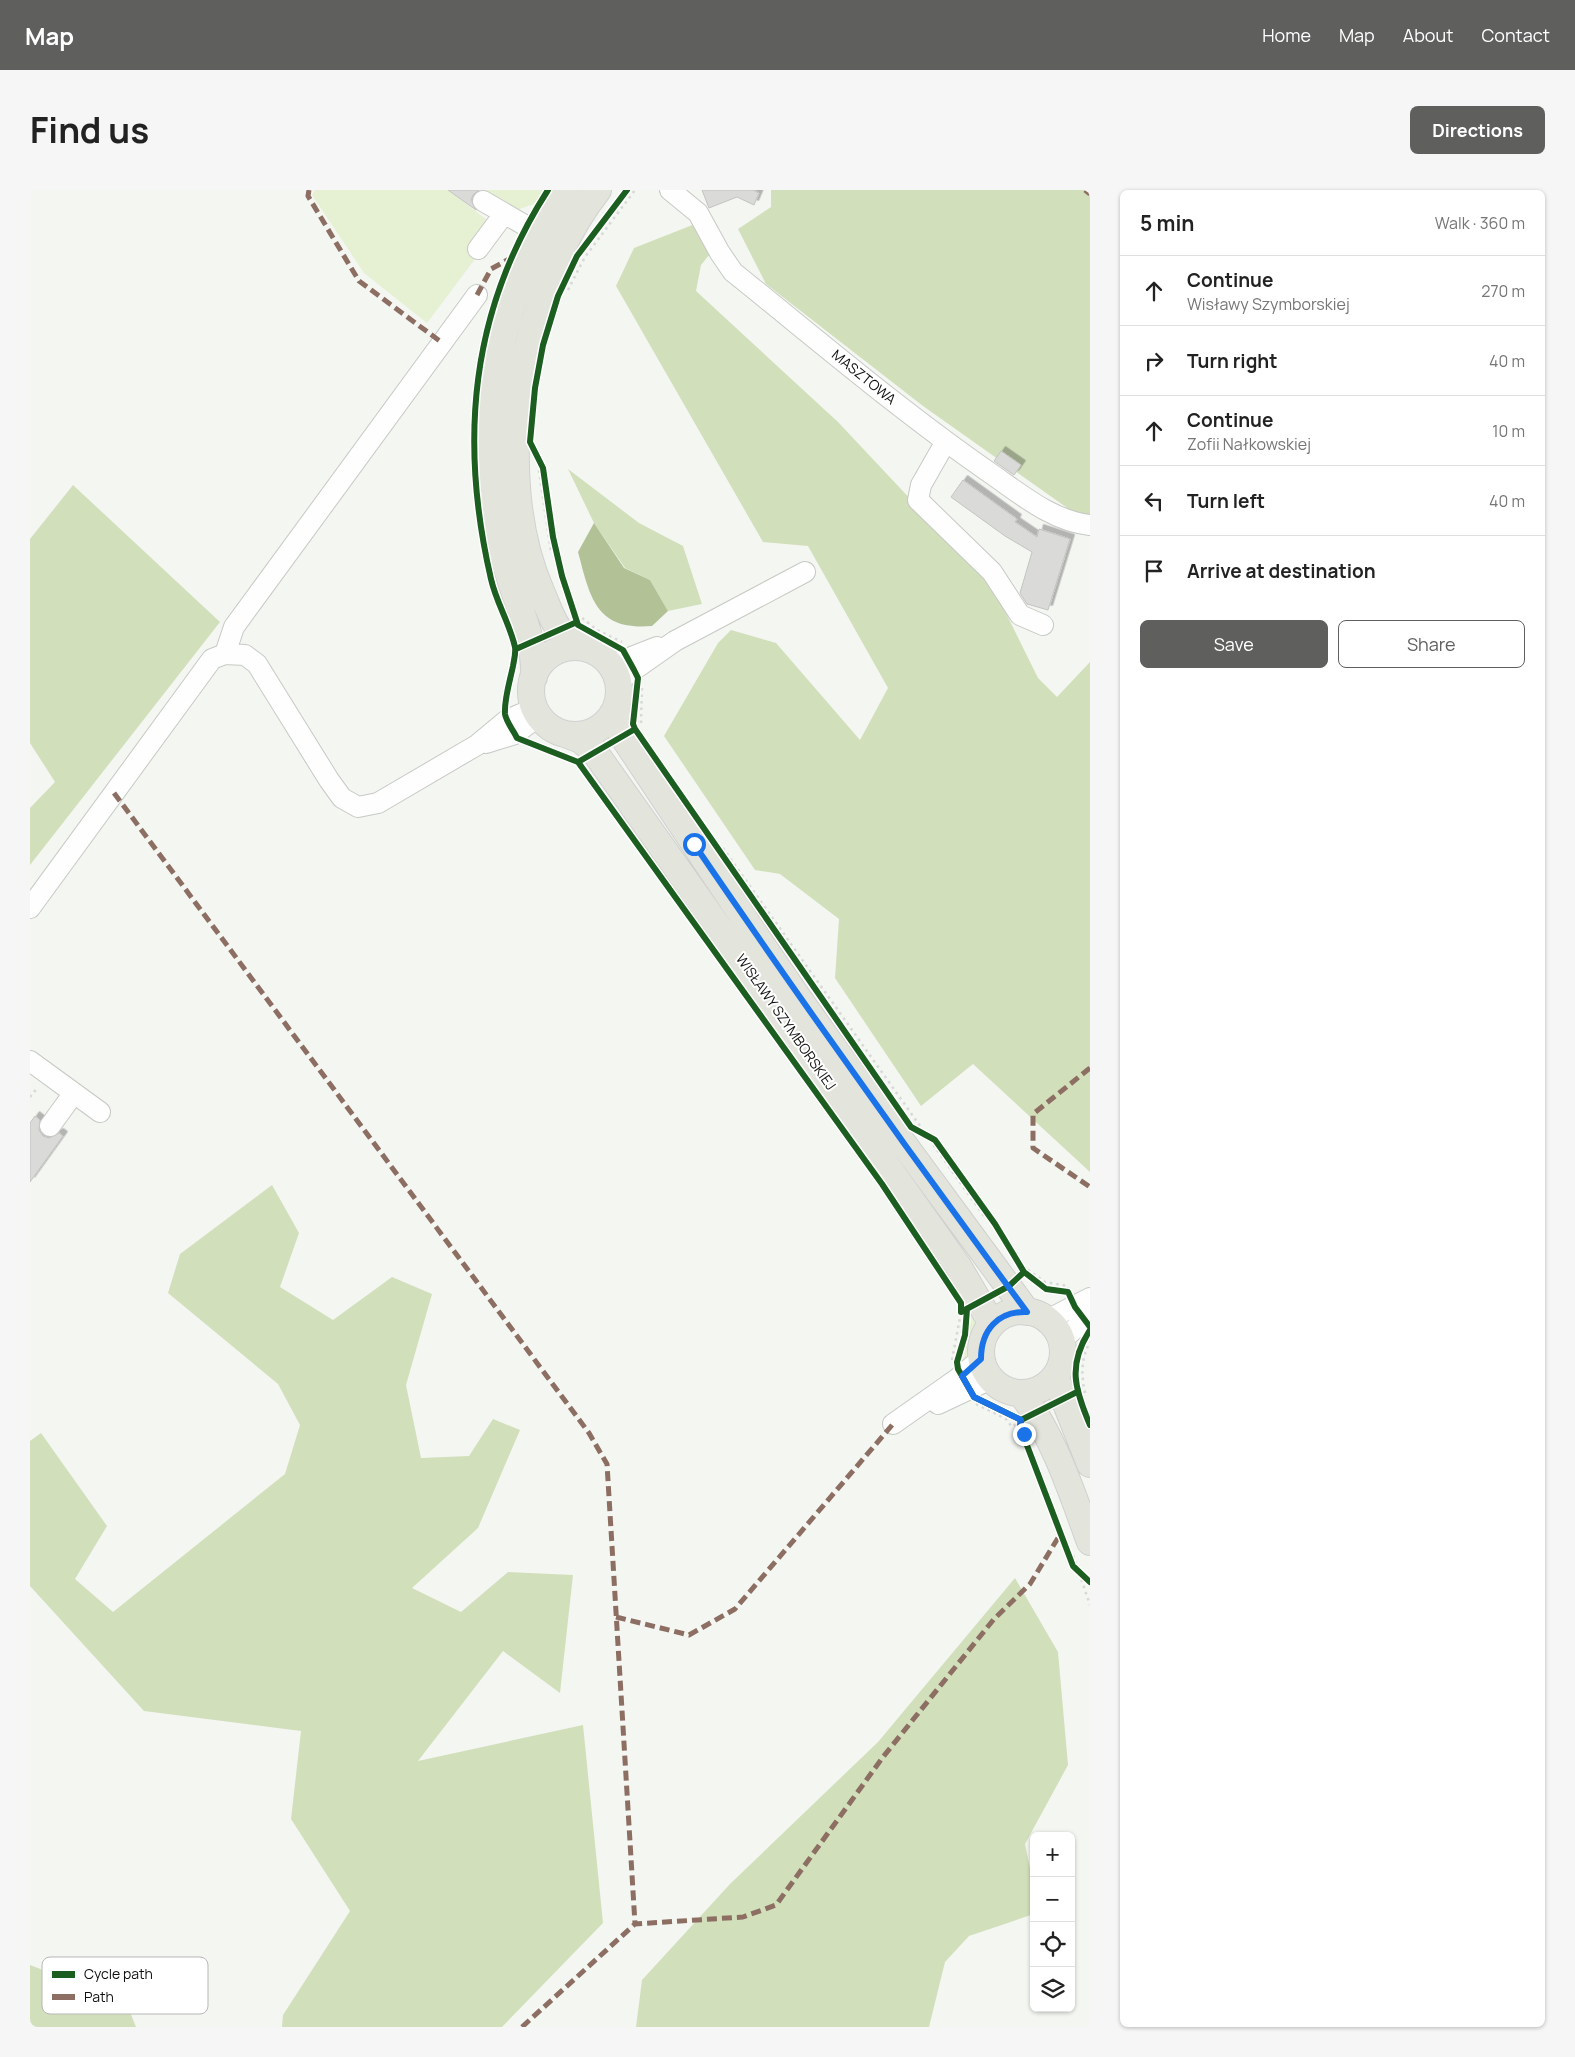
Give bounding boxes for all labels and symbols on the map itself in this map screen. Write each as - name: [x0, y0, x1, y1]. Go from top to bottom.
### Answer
- street label: MASZTOWA: [828, 345, 900, 408]
- route start: [683, 833, 706, 856]
- street label: WISŁAWY SZYMBORSKIEJ: [732, 950, 841, 1094]
- route end: [1013, 1423, 1036, 1446]
- legend: [42, 1957, 208, 2014]
- text: Cycle path: [84, 1964, 153, 1983]
- text: Path: [84, 1987, 114, 2006]

